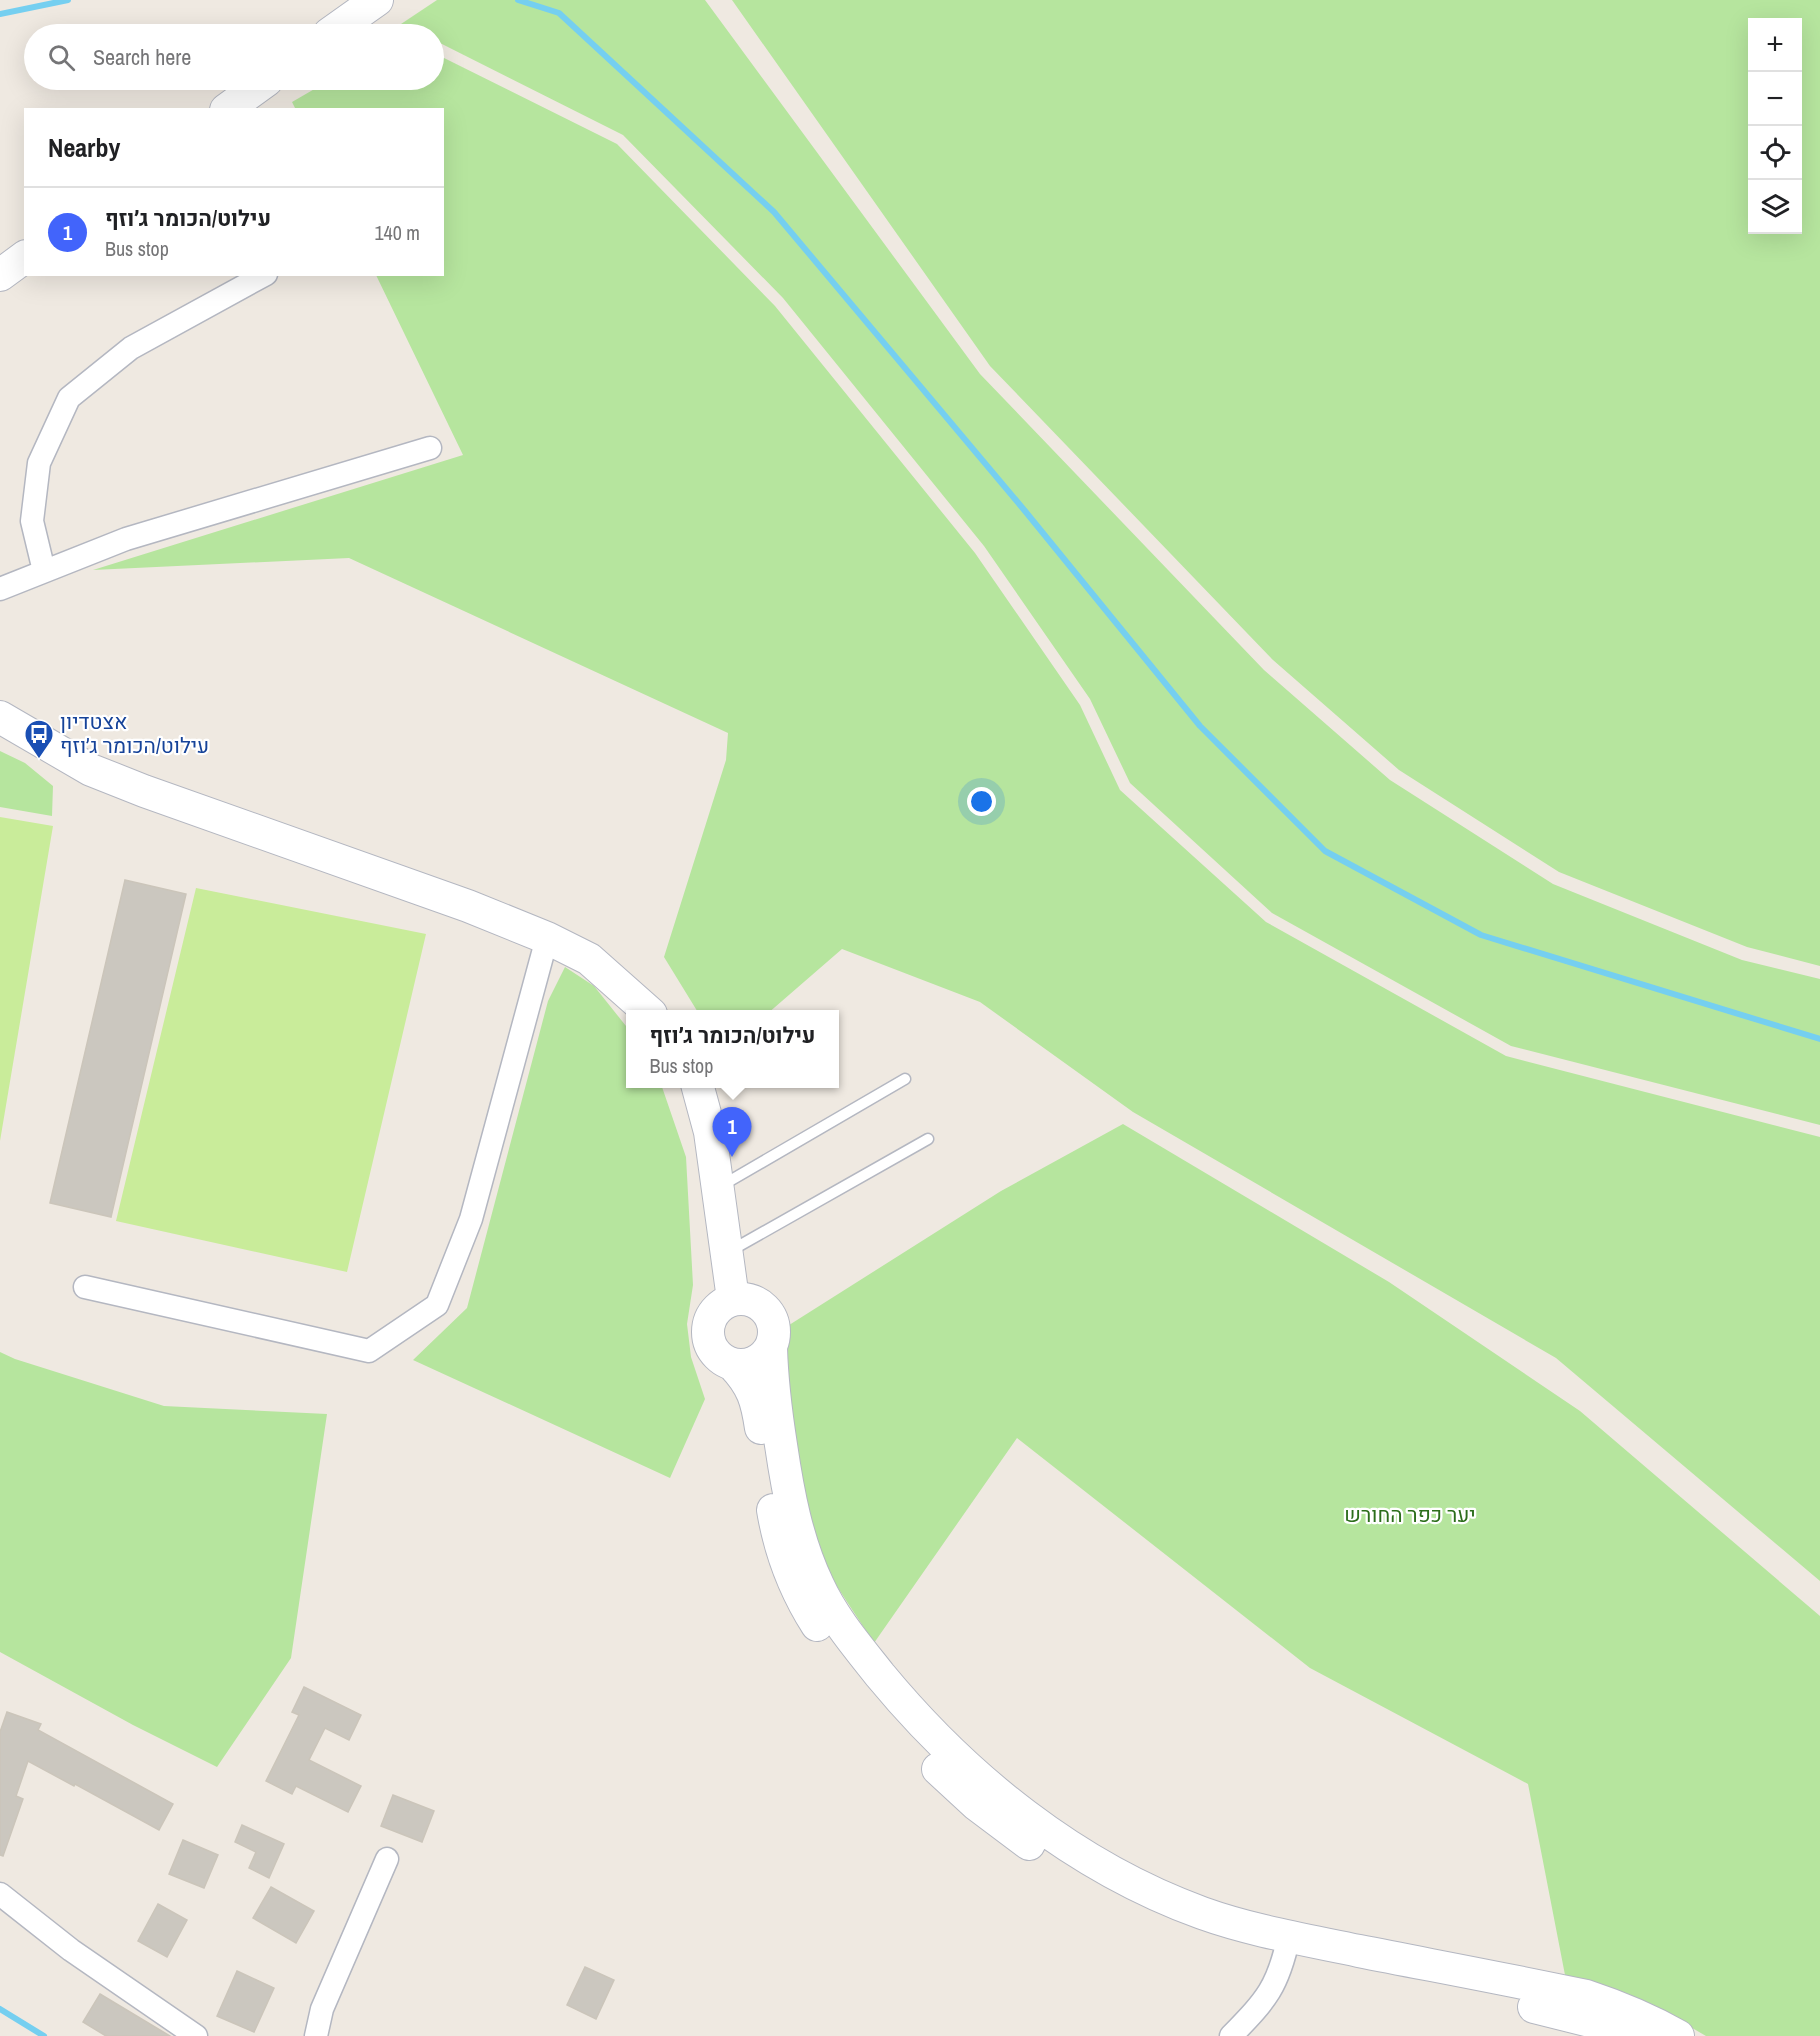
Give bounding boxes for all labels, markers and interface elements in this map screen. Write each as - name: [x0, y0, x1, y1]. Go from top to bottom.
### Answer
- map controls: [1748, 18, 1802, 234]
- button: +: [1748, 18, 1802, 72]
- search box: [24, 24, 444, 90]
- icon: search: [45, 41, 78, 74]
- text: Search here: [93, 42, 191, 72]
- button: −: [1748, 72, 1802, 126]
- button: locate: [1748, 126, 1802, 180]
- text: Nearby: [48, 130, 120, 165]
- button: layers: [1748, 180, 1802, 234]
- text: עילוט/הכומר ג׳וזף: [105, 203, 271, 233]
- text: 1: [63, 219, 72, 246]
- text: 140 m: [374, 219, 420, 246]
- text: Bus stop: [105, 235, 169, 262]
- place label: אצטדיון עילוט/הכומר ג׳וזף: [60, 707, 209, 760]
- bus stop icon: אצטדיון עילוט/הכומר ג׳וזף: [23, 718, 55, 760]
- your location: [967, 787, 996, 816]
- popup: [626, 1010, 839, 1088]
- text: עילוט/הכומר ג׳וזף: [649, 1020, 816, 1050]
- text: Bus stop: [649, 1052, 713, 1079]
- pin: 1: [712, 1108, 752, 1157]
- park label: יער כפר החורש: [1344, 1500, 1476, 1529]

